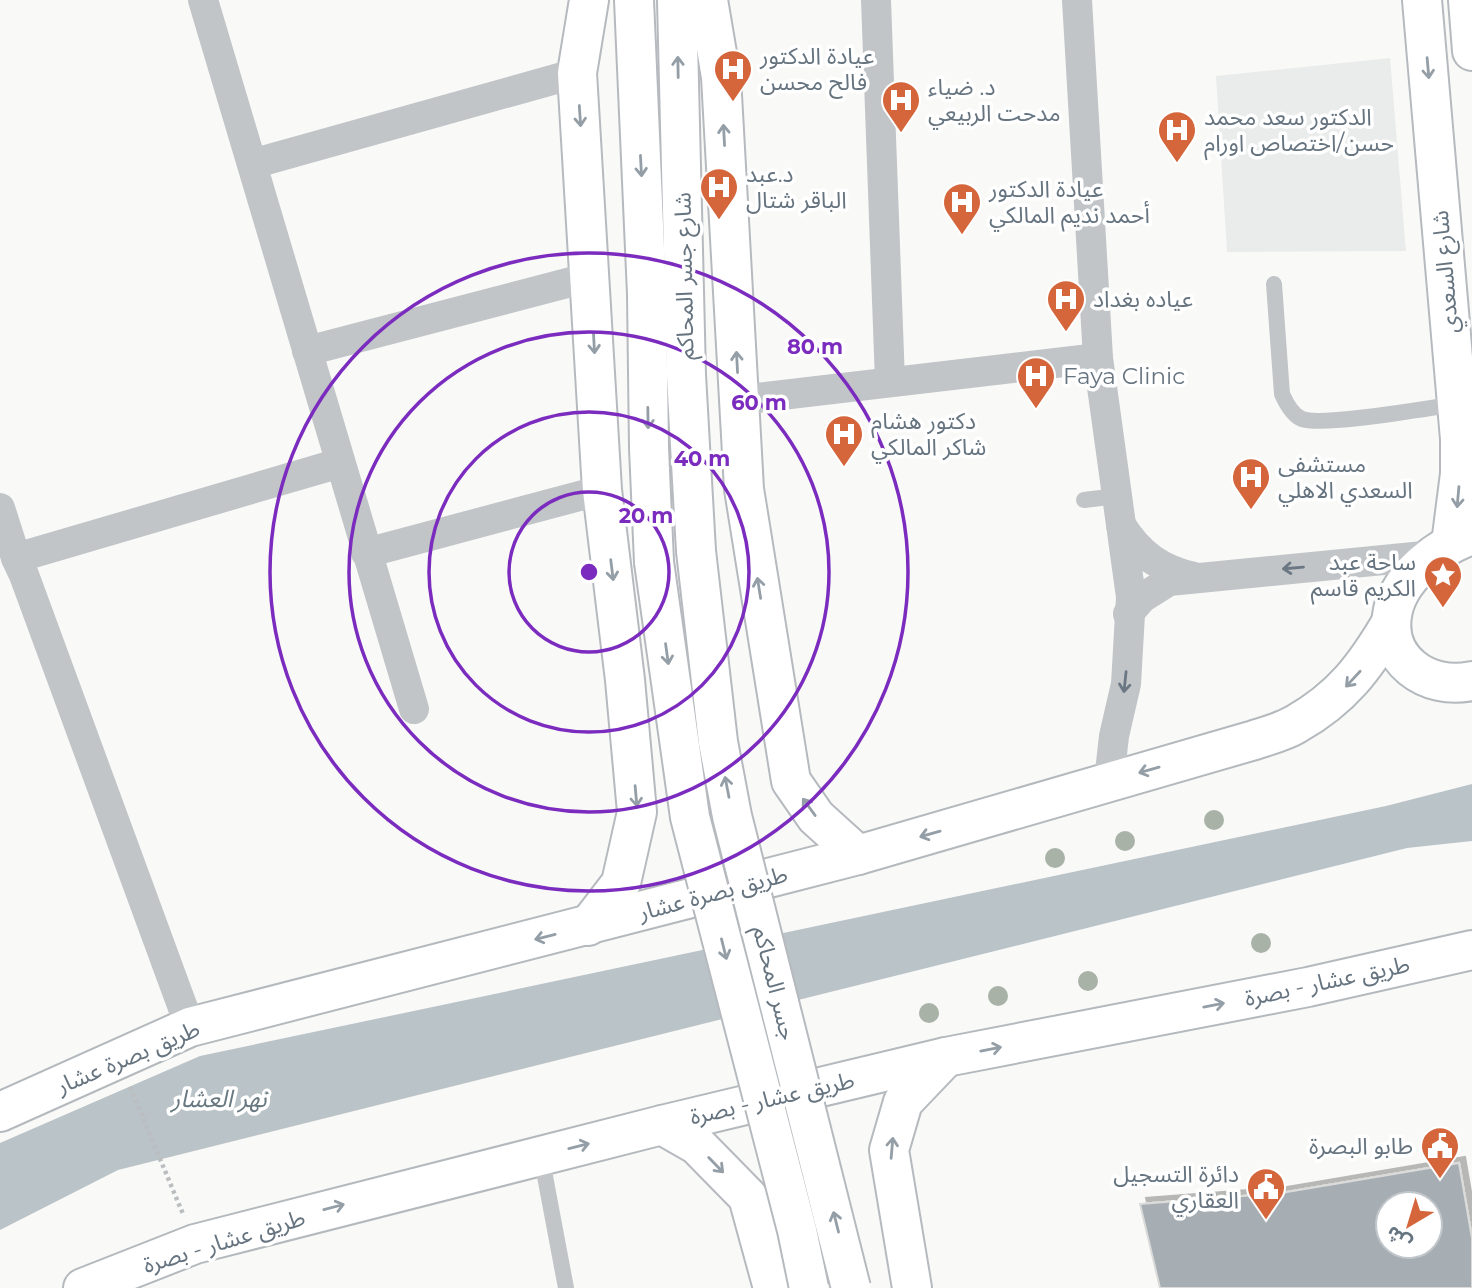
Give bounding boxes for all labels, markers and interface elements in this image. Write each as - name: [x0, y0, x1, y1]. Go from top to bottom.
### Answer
- place label: عيادة الدكتور فالح محسن: [759, 42, 874, 99]
- hospital icon: عيادة الدكتور فالح محسن: [712, 48, 754, 103]
- one-way arrow: [672, 55, 685, 78]
- one-way arrow: [1422, 56, 1435, 79]
- place label: د. ضياء مدحت الربيعي: [928, 73, 1061, 130]
- hospital icon: د. ضياء مدحت الربيعي: [880, 79, 922, 134]
- place label: الدكتور سعد محمد حسن/اختصاص اورام: [1204, 103, 1394, 161]
- one-way arrow: [574, 104, 587, 127]
- hospital icon: الدكتور سعد محمد حسن/اختصاص اورام: [1156, 109, 1198, 164]
- one-way arrow: [718, 124, 731, 147]
- one-way arrow: [635, 154, 648, 177]
- place label: د.عبد الباقر شتال: [746, 160, 847, 214]
- hospital icon: د.عبد الباقر شتال: [698, 166, 740, 221]
- place label: عيادة الدكتور أحمد نديم المالكي: [988, 175, 1150, 232]
- hospital icon: عيادة الدكتور أحمد نديم المالكي: [941, 181, 983, 236]
- street label: شارع جسر المحاكم: [669, 192, 702, 360]
- street label: شارع السعدي: [1426, 209, 1468, 335]
- hospital icon: عياده بغداد: [1045, 278, 1087, 333]
- place label: عياده بغداد: [1093, 285, 1193, 313]
- one-way arrow: [588, 332, 601, 354]
- text: 80 m: [787, 334, 843, 359]
- one-way arrow: [731, 351, 744, 374]
- hospital icon: Faya Clinic: [1015, 355, 1057, 410]
- place label: Faya Clinic: [1063, 362, 1185, 390]
- text: 60 m: [731, 390, 787, 415]
- one-way arrow: [641, 406, 655, 429]
- place label: دكتور هشام شاكر المالكي: [871, 407, 986, 464]
- hospital icon: دكتور هشام شاكر المالكي: [823, 413, 865, 468]
- text: 40 m: [674, 446, 730, 471]
- place label: مستشفى السعدي الاهلي: [1278, 450, 1413, 507]
- hospital icon: مستشفى السعدي الاهلي: [1230, 456, 1272, 511]
- one-way arrow: [1451, 485, 1464, 507]
- text: 20 m: [619, 503, 673, 528]
- place label: ساحة عبد الكريم قاسم: [1311, 548, 1416, 605]
- place icon: ساحة عبد الكريم قاسم: [1422, 554, 1464, 609]
- one-way arrow: [606, 558, 619, 581]
- centre of rings: [577, 560, 601, 584]
- one-way arrow: [1282, 562, 1305, 575]
- one-way arrow: [752, 577, 765, 600]
- one-way arrow: [661, 642, 674, 664]
- one-way arrow: [1344, 670, 1361, 687]
- one-way arrow: [1118, 671, 1131, 693]
- one-way arrow: [1138, 764, 1160, 777]
- one-way arrow: [719, 776, 733, 799]
- one-way arrow: [630, 784, 643, 807]
- one-way arrow: [802, 798, 817, 817]
- one-way arrow: [919, 828, 941, 841]
- street label: طريق بصرة عشار: [634, 860, 791, 927]
- street label: جسر المحاكم: [744, 923, 803, 1044]
- one-way arrow: [534, 931, 557, 944]
- one-way arrow: [718, 937, 731, 959]
- street label: طريق عشار - بصرة: [1242, 950, 1412, 1012]
- one-way arrow: [1202, 998, 1225, 1011]
- street label: طريق بصرة عشار: [51, 1014, 204, 1100]
- one-way arrow: [979, 1041, 1002, 1055]
- street label: طريق عشار - بصرة: [687, 1065, 857, 1131]
- water label: نهر العشار: [169, 1084, 268, 1113]
- public building icon: طابو البصرة: [1419, 1125, 1461, 1180]
- place label: طابو البصرة: [1309, 1132, 1413, 1160]
- one-way arrow: [886, 1138, 899, 1160]
- one-way arrow: [567, 1139, 590, 1152]
- one-way arrow: [707, 1156, 724, 1173]
- place label: دائرة التسجيل العقاري: [1113, 1160, 1239, 1217]
- public building icon: دائرة التسجيل العقاري: [1245, 1166, 1287, 1221]
- north arrow: [1374, 1190, 1444, 1260]
- one-way arrow: [323, 1200, 345, 1213]
- street label: طريق عشار - بصرة: [140, 1203, 308, 1279]
- one-way arrow: [829, 1211, 842, 1233]
- text: ش: [1382, 1221, 1416, 1255]

